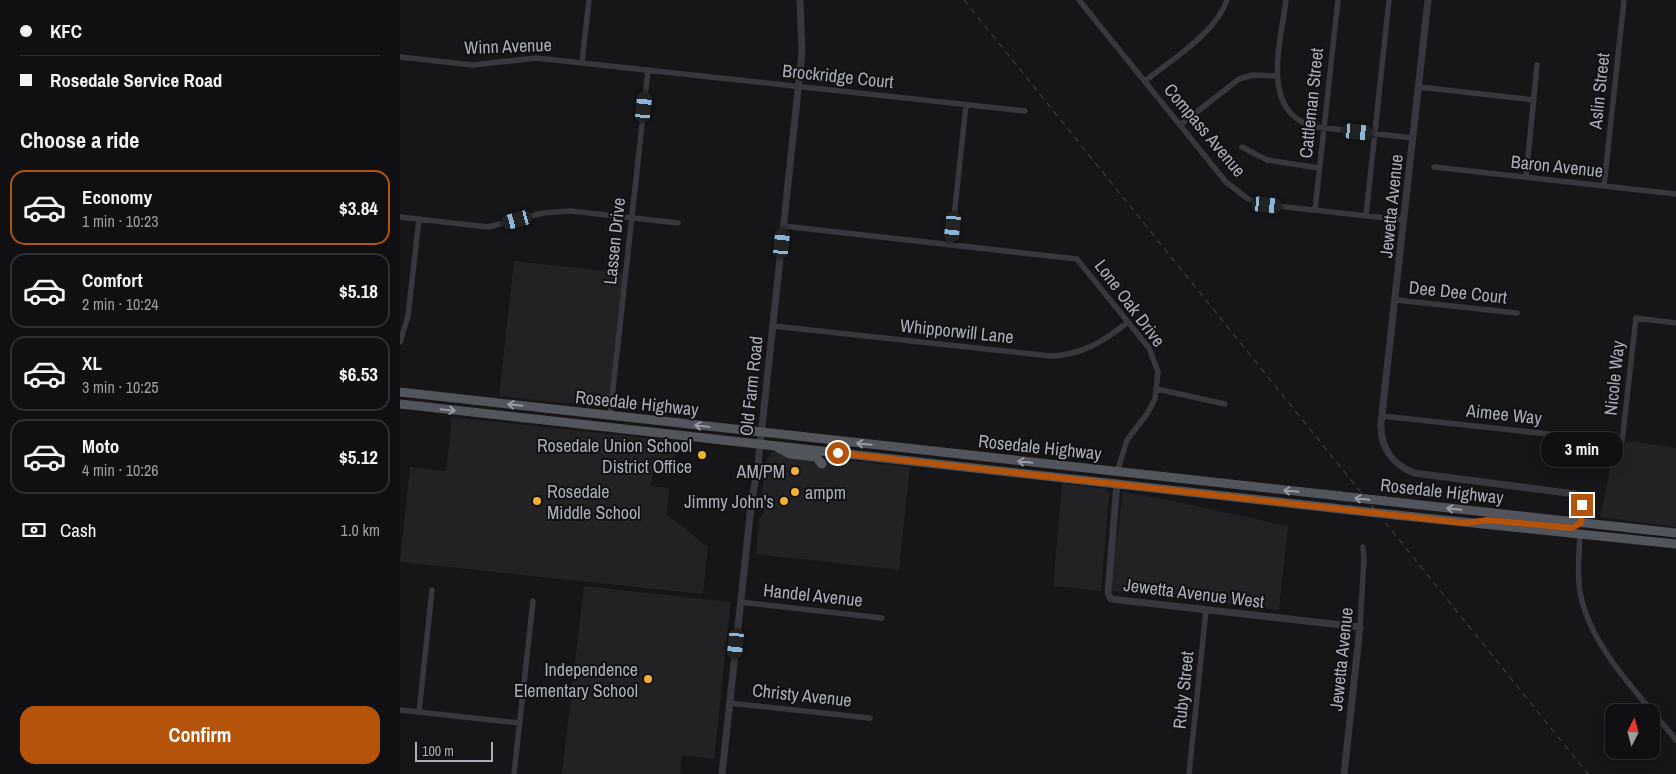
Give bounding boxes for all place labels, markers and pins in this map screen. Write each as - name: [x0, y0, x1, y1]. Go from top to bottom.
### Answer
- place label: Rosedale Union School District Office: [537, 433, 692, 479]
- marker: Rosedale Union School District Office: [696, 449, 708, 461]
- place label: AM/PM: [736, 459, 785, 484]
- marker: AM/PM: [789, 465, 801, 477]
- place label: Rosedale Middle School: [547, 479, 641, 525]
- place label: ampm: [805, 480, 846, 505]
- marker: ampm: [789, 486, 801, 498]
- place label: Jimmy John's: [684, 489, 774, 514]
- marker: Rosedale Middle School: [531, 495, 543, 507]
- marker: Jimmy John's: [778, 495, 790, 507]
- place label: Independence Elementary School: [514, 657, 638, 703]
- marker: Independence Elementary School: [642, 673, 654, 685]

